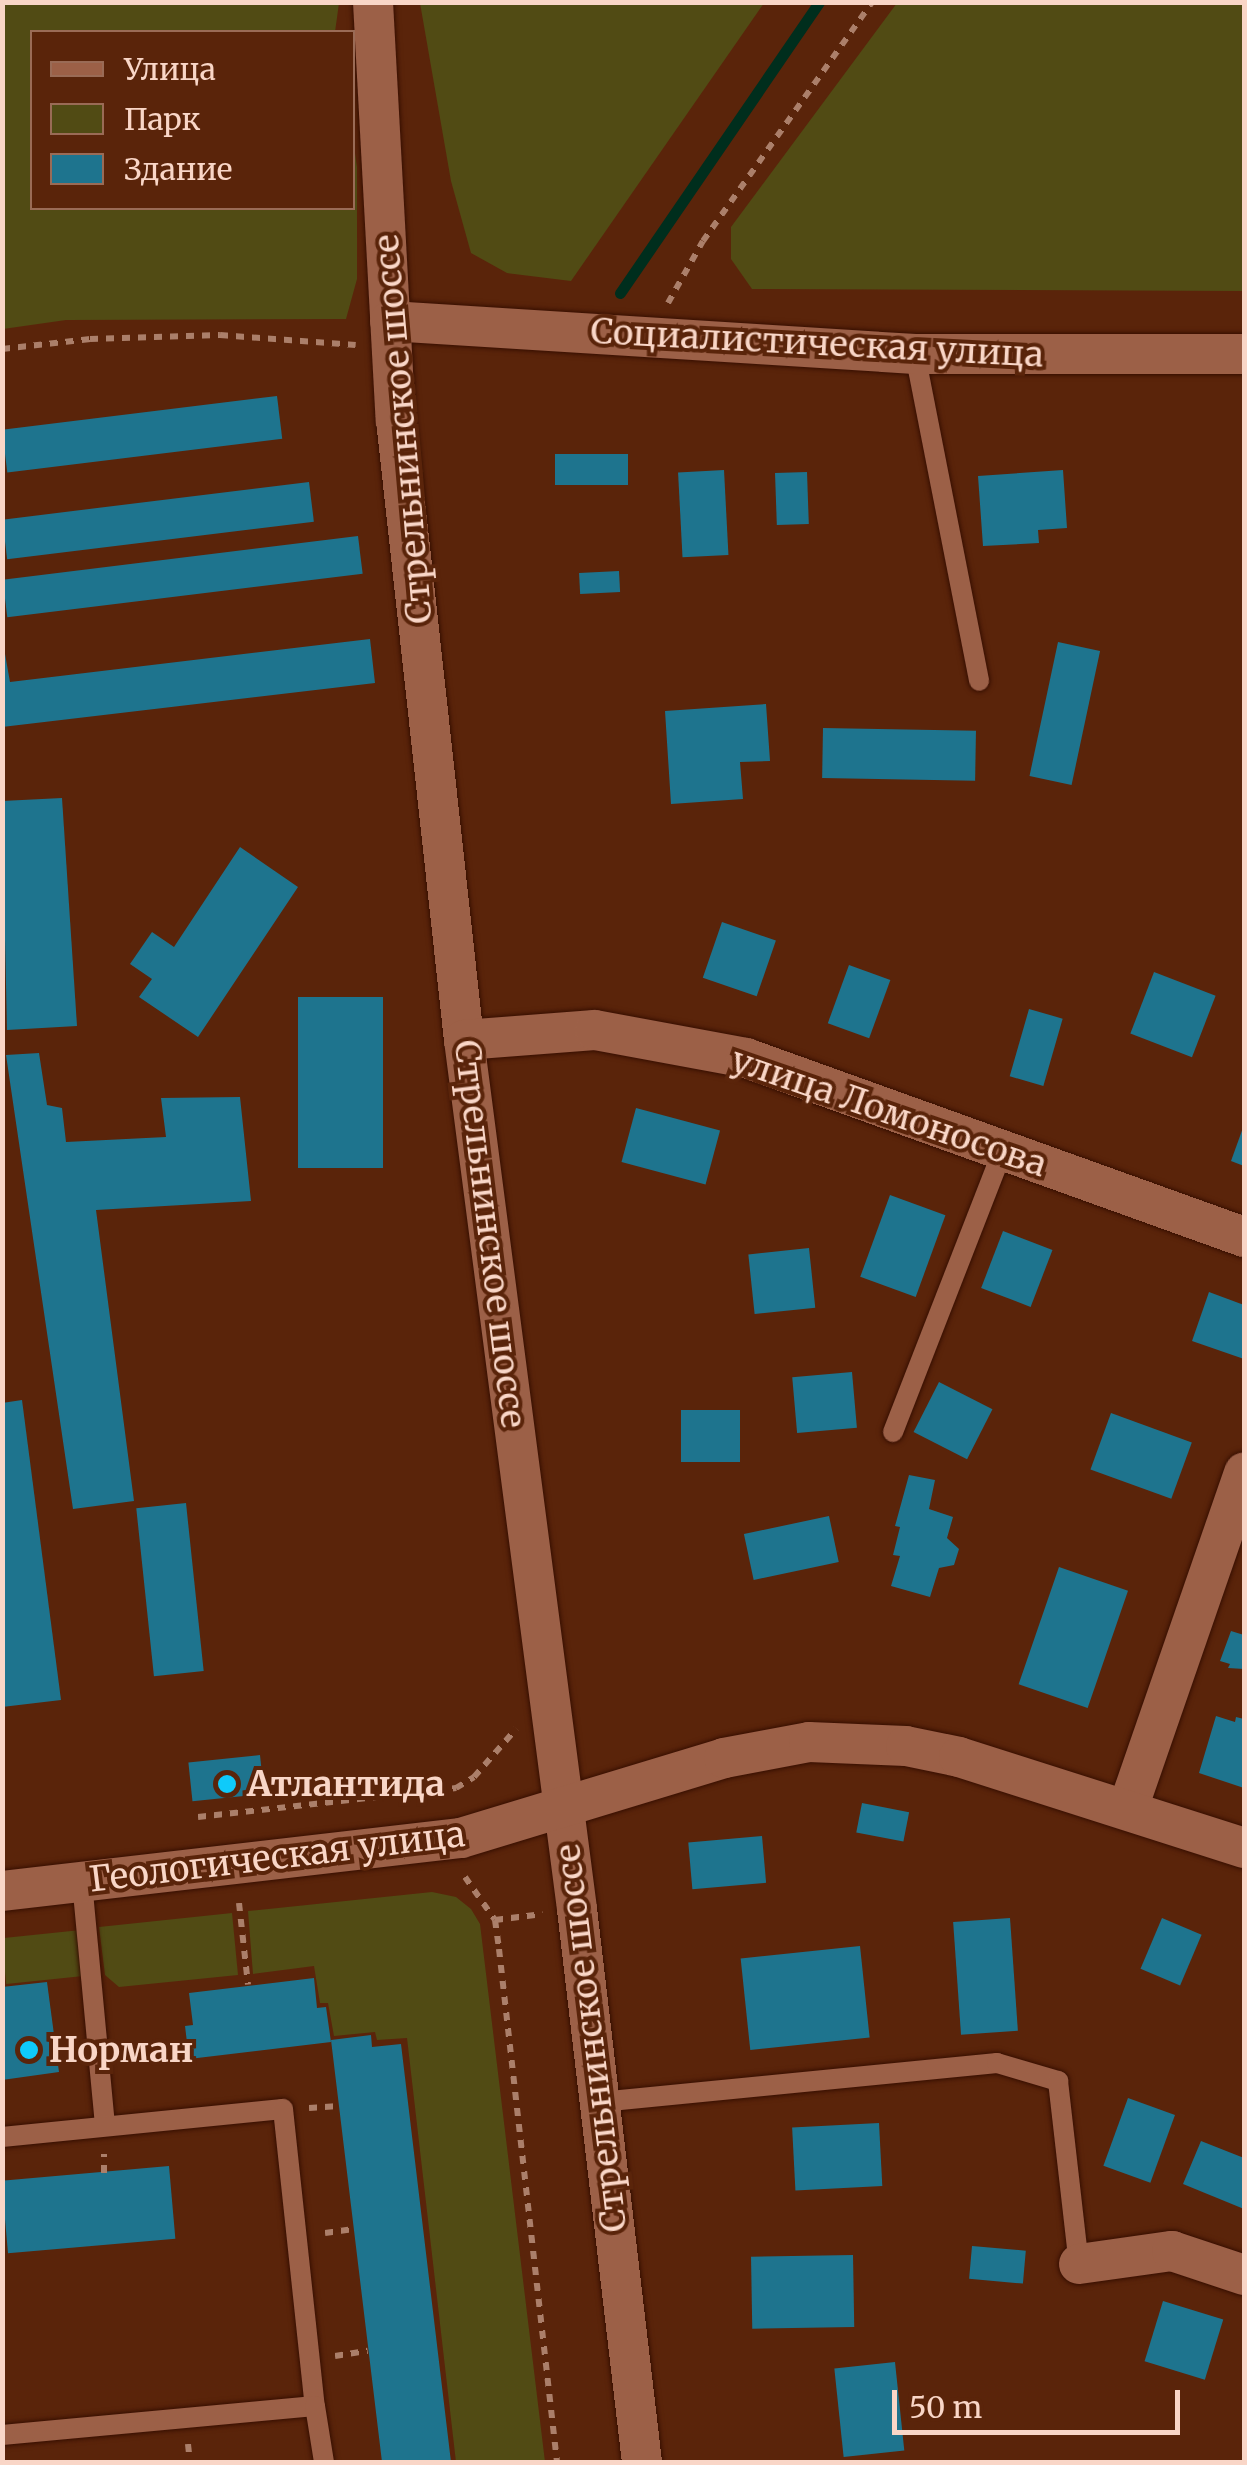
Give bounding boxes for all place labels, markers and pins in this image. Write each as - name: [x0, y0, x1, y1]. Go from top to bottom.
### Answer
- place label: Атлантида: [247, 1763, 445, 1805]
- marker: Атлантида: [216, 1773, 238, 1795]
- place label: Норман: [49, 2029, 193, 2071]
- marker: Норман: [18, 2039, 40, 2061]

